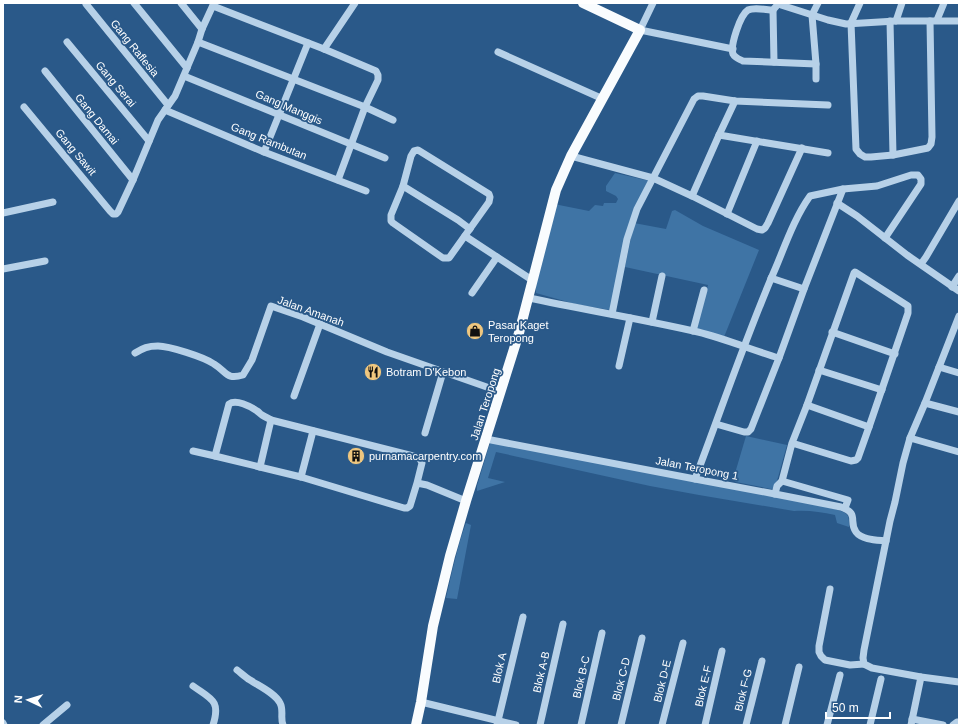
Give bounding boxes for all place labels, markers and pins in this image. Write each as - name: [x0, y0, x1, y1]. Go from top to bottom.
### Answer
- place label: Pasar Kaget Teropong: [488, 319, 549, 344]
- shop icon: Pasar Kaget Teropong: [465, 321, 485, 341]
- restaurant icon: Botram D'Kebon: [363, 362, 383, 382]
- place label: Botram D'Kebon: [386, 366, 466, 378]
- building icon: purnamacarpentry.com: [346, 446, 366, 466]
- place label: purnamacarpentry.com: [369, 450, 481, 462]

